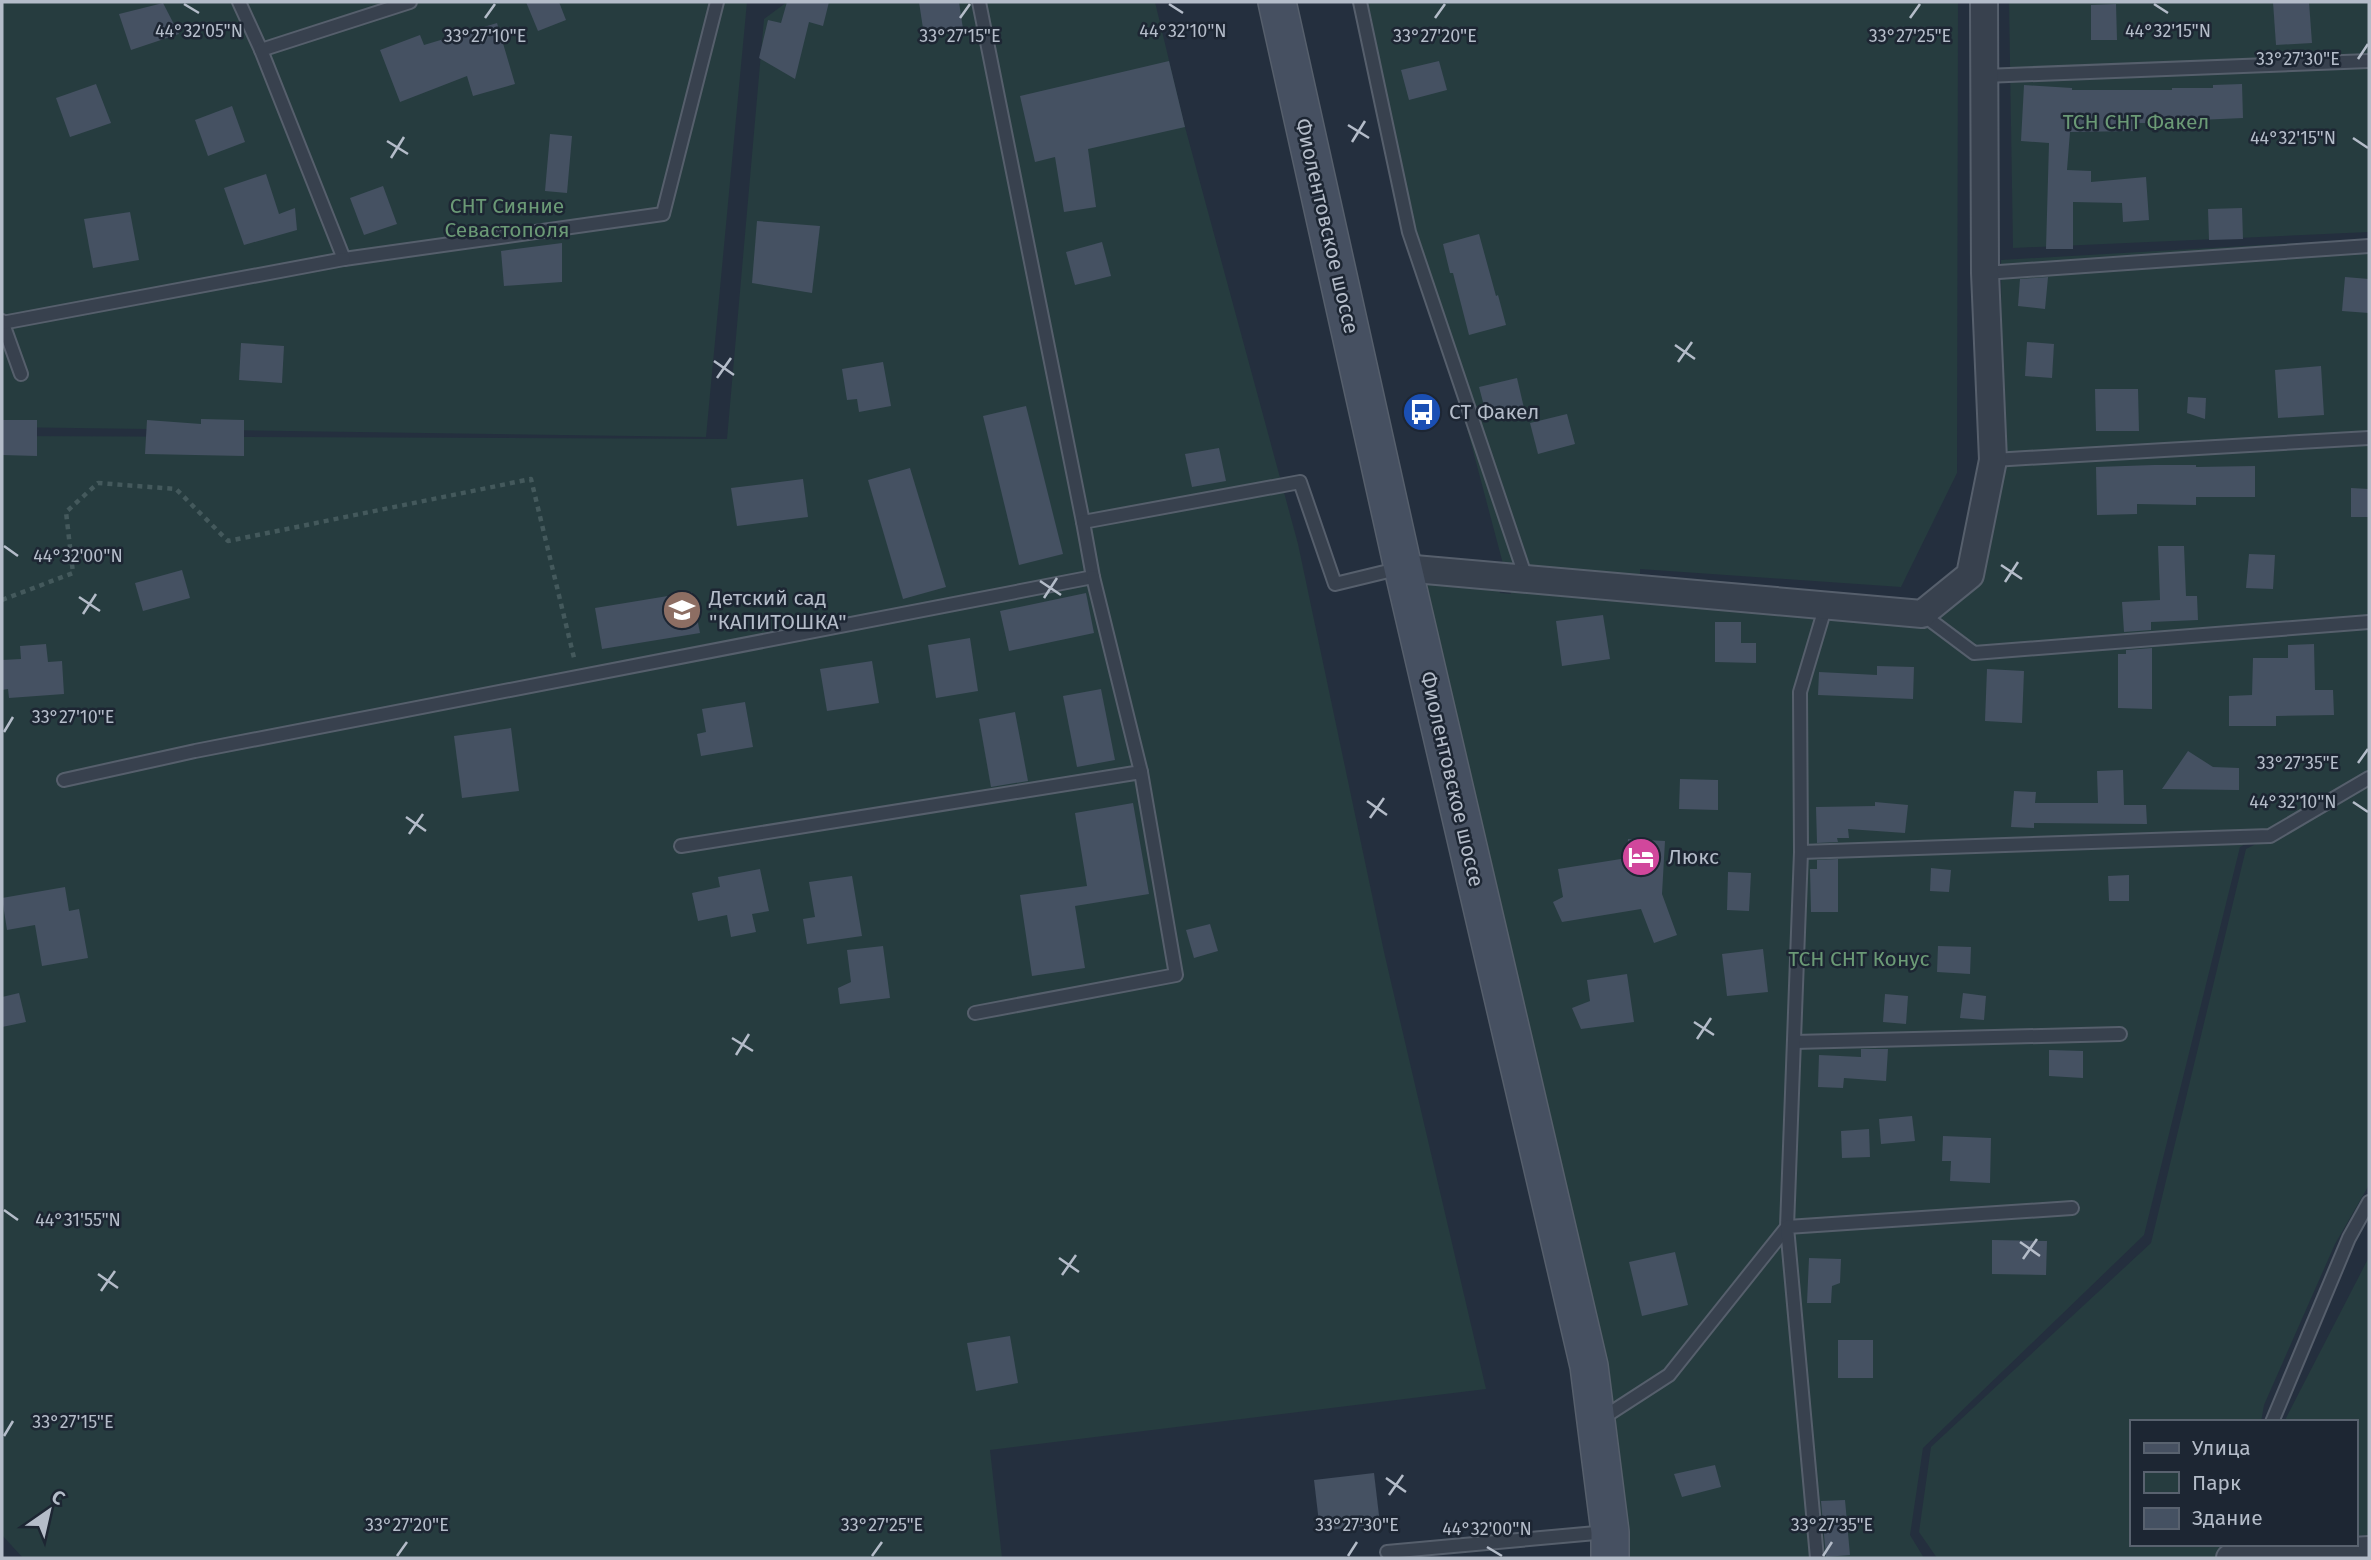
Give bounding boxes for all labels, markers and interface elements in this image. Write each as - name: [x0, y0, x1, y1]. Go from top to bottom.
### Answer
- text: 44°32'05"N: [155, 20, 243, 42]
- text: 44°32'10"N: [1139, 20, 1227, 42]
- text: 44°32'15"N: [2125, 20, 2211, 42]
- text: 33°27'10"E: [444, 25, 526, 47]
- text: 33°27'15"E: [919, 25, 1001, 47]
- text: 33°27'20"E: [1393, 25, 1477, 47]
- text: 33°27'25"E: [1869, 25, 1951, 47]
- text: 33°27'30"E: [2256, 48, 2340, 70]
- park label: ТСН СНТ Факел: [2063, 109, 2209, 135]
- street label: Фиолентовское шоссе: [1290, 116, 1364, 336]
- text: 44°32'15"N: [2250, 127, 2336, 149]
- park label: СНТ Сияние Севастополя: [444, 193, 570, 243]
- bus stop icon: СТ Факел: [1401, 391, 1443, 433]
- place label: СТ Факел: [1449, 399, 1539, 425]
- text: 44°32'00"N: [33, 545, 123, 567]
- place label: Детский сад "КАПИТОШКА": [708, 585, 847, 635]
- school or university icon: Детский сад "КАПИТОШКА": [661, 589, 703, 631]
- street label: Фиолентовское шоссе: [1415, 669, 1489, 889]
- text: 33°27'10"E: [32, 706, 114, 728]
- text: 33°27'35"E: [2257, 752, 2339, 774]
- text: 44°32'10"N: [2249, 791, 2337, 813]
- hotel icon: Люкс: [1620, 836, 1662, 878]
- place label: Люкс: [1668, 844, 1719, 870]
- park label: ТСН СНТ Конус: [1788, 946, 1930, 972]
- text: 44°31'55"N: [35, 1209, 121, 1231]
- text: 33°27'15"E: [32, 1411, 114, 1433]
- legend: [2130, 1420, 2357, 1546]
- text: Улица: [2192, 1435, 2251, 1461]
- text: Парк: [2192, 1470, 2241, 1496]
- north arrow: [14, 1476, 84, 1546]
- text: С: [47, 1485, 69, 1510]
- text: Здание: [2192, 1505, 2263, 1531]
- text: 33°27'20"E: [365, 1514, 449, 1536]
- text: 33°27'25"E: [841, 1514, 923, 1536]
- text: 33°27'30"E: [1315, 1514, 1399, 1536]
- text: 33°27'35"E: [1791, 1514, 1873, 1536]
- text: 44°32'00"N: [1442, 1518, 1532, 1540]

